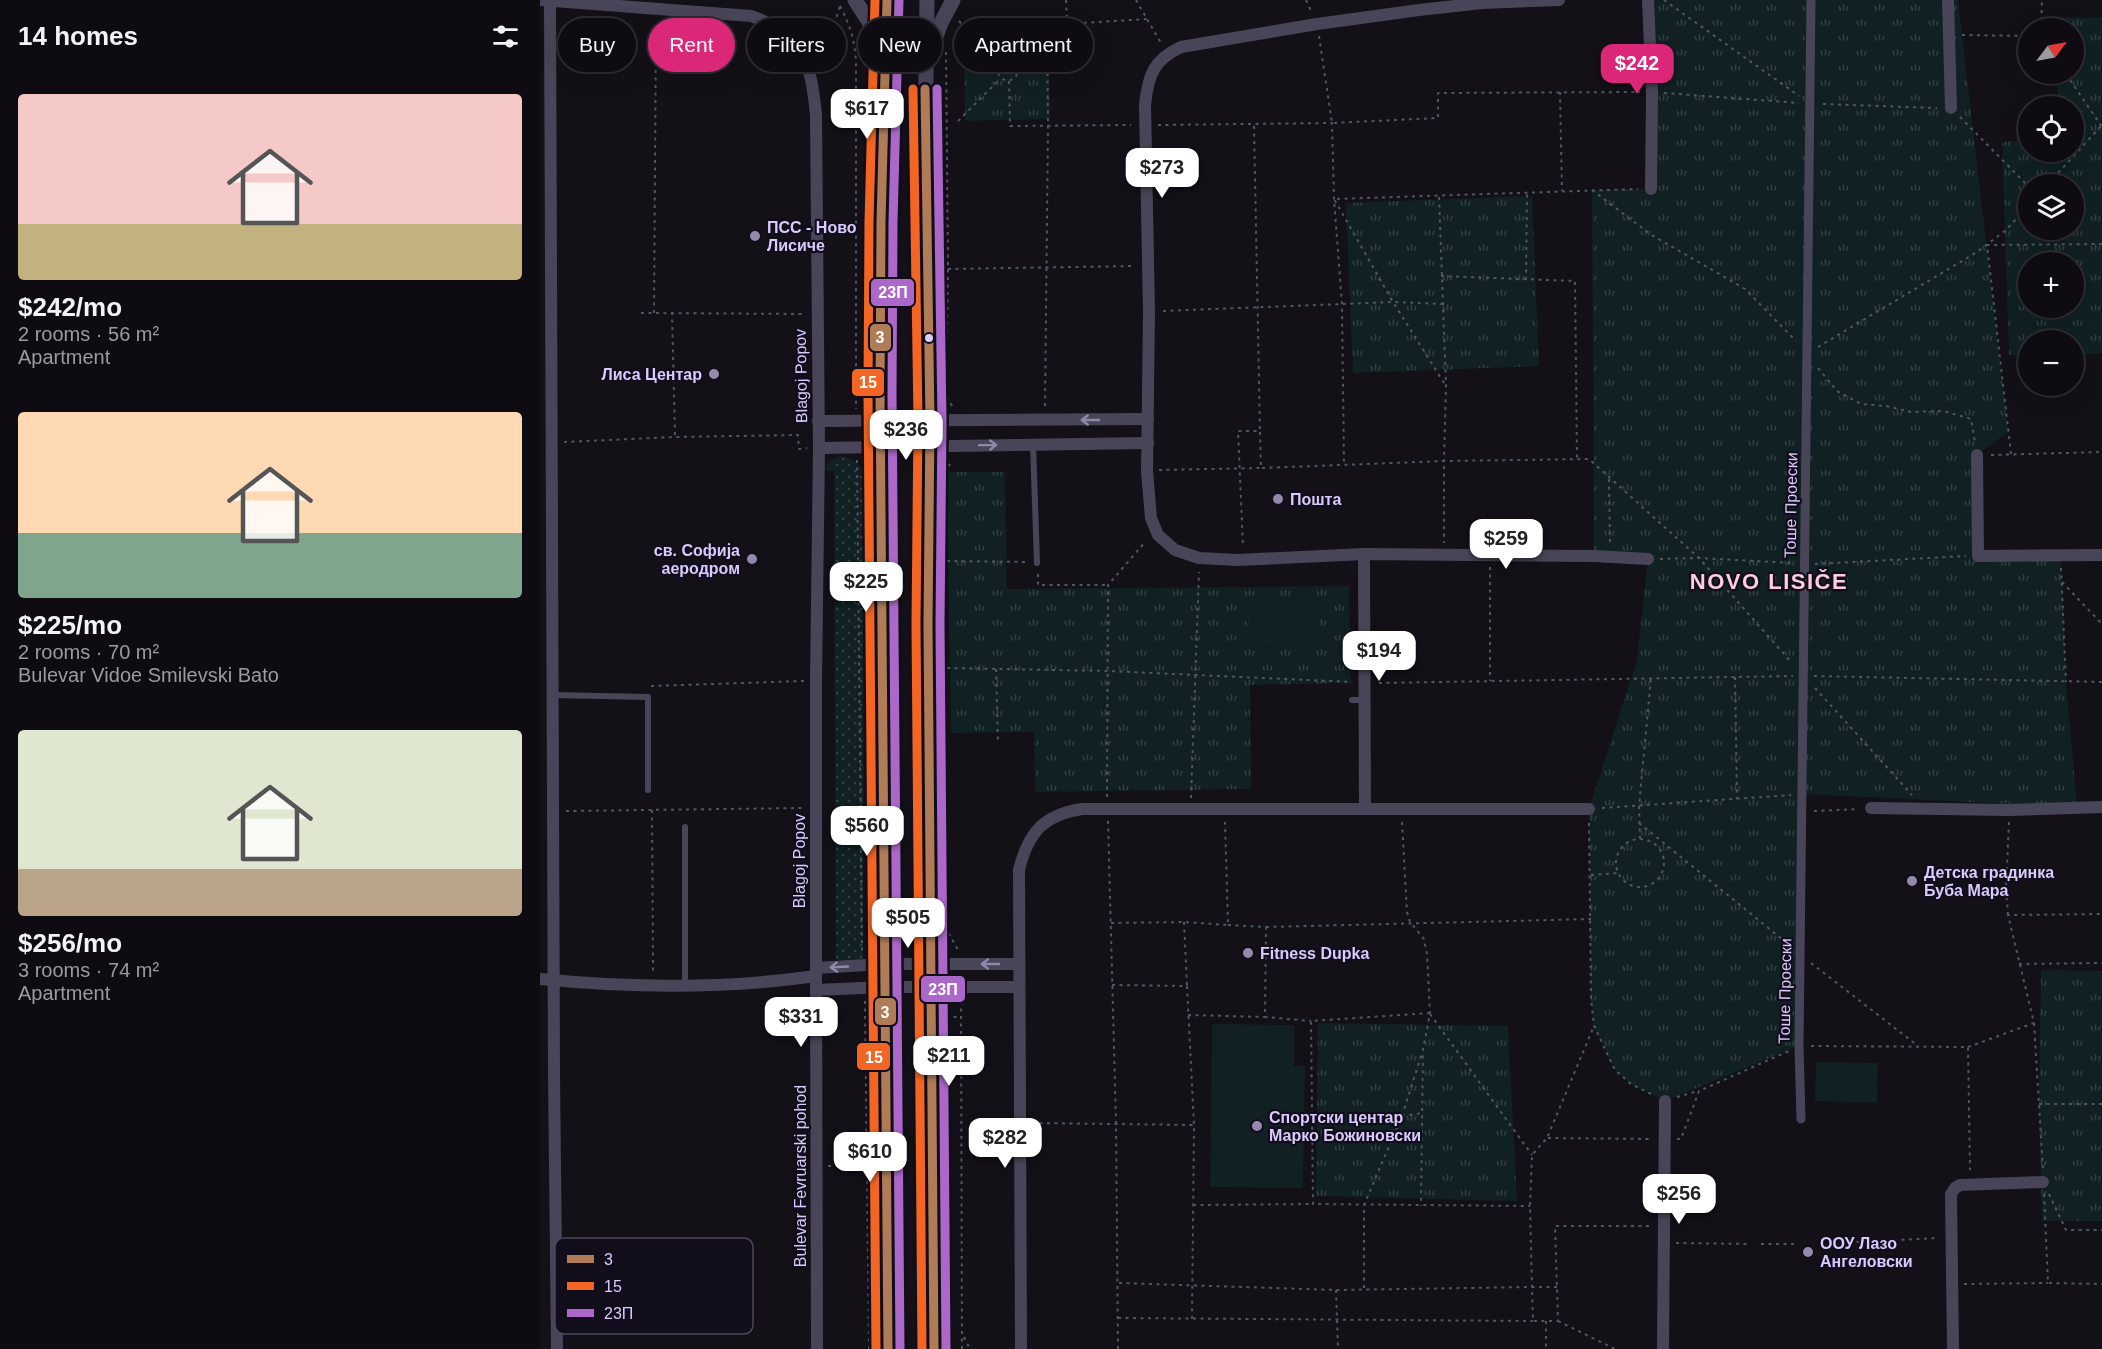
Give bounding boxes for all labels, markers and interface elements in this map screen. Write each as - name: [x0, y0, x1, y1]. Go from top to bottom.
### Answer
- chip: Buy: [558, 18, 636, 72]
- chip: Rent: [648, 18, 735, 72]
- chip: Filters: [747, 18, 846, 72]
- chip: New: [858, 18, 942, 72]
- chip: Apartment: [954, 18, 1093, 72]
- north arrow: [2018, 18, 2084, 84]
- map controls: [2018, 18, 2084, 396]
- icon: filters: [489, 20, 522, 53]
- text: 14 homes: [18, 21, 138, 51]
- pin: $242: [1601, 44, 1673, 95]
- text: $242: [1615, 52, 1659, 74]
- pin: $617: [831, 89, 903, 140]
- button: locate: [2018, 96, 2084, 162]
- text: $617: [845, 97, 889, 119]
- icon: home: [216, 133, 324, 241]
- pin: $273: [1126, 148, 1198, 199]
- text: $273: [1140, 156, 1184, 178]
- button: layers: [2018, 174, 2084, 240]
- place label: ПСС - Ново Лисиче: [767, 219, 857, 254]
- marker: ПСС - Ново Лисиче: [748, 229, 762, 243]
- button: +: [2018, 252, 2084, 318]
- line badge: 23П: [870, 278, 915, 307]
- text: 23П: [878, 284, 908, 301]
- text: $242/mo: [18, 292, 122, 322]
- text: 2 rooms · 56 m²: [18, 323, 159, 345]
- line badge: 3: [869, 323, 892, 352]
- street label: Blagoj Popov: [792, 329, 810, 423]
- text: 3: [876, 329, 885, 346]
- button: −: [2018, 330, 2084, 396]
- unlabelled marker: [923, 332, 935, 344]
- text: Apartment: [18, 346, 110, 368]
- place label: Лиса Центар: [602, 366, 702, 383]
- marker: Лиса Центар: [707, 367, 721, 381]
- line badge: 15: [851, 368, 885, 397]
- text: 15: [859, 374, 877, 391]
- pin: $236: [870, 410, 942, 461]
- one-way arrow: [1080, 414, 1100, 426]
- text: $236: [884, 418, 928, 440]
- one-way arrow: [978, 439, 998, 451]
- icon: home: [216, 451, 324, 559]
- street label: Тоше Проески: [1782, 452, 1800, 558]
- place label: Пошта: [1290, 491, 1341, 508]
- marker: Пошта: [1271, 492, 1285, 506]
- pin: $259: [1470, 519, 1542, 570]
- text: $259: [1484, 527, 1528, 549]
- place label: св. Софија аеродром: [654, 542, 740, 577]
- marker: св. Софија аеродром: [745, 552, 759, 566]
- pin: $225: [830, 562, 902, 613]
- district label: NOVO LISIČE: [1690, 569, 1848, 594]
- text: $225: [844, 570, 888, 592]
- text: $225/mo: [18, 610, 122, 640]
- pin: $194: [1343, 631, 1415, 682]
- text: $194: [1357, 639, 1401, 661]
- text: 2 rooms · 70 m²: [18, 641, 159, 663]
- text: Bulevar Vidoe Smilevski Bato: [18, 664, 279, 686]
- icon: home: [216, 769, 324, 877]
- pin: $560: [831, 806, 903, 857]
- street label: Blagoj Popov: [791, 814, 808, 908]
- text: $560: [845, 814, 889, 836]
- place label: Детска градинка Буба Мара: [1924, 864, 2054, 899]
- marker: Детска градинка Буба Мара: [1905, 874, 1919, 888]
- pin: $505: [872, 898, 944, 949]
- text: $505: [886, 906, 930, 928]
- text: $256/mo: [18, 928, 122, 958]
- street label: Тоше Проески: [1776, 938, 1794, 1044]
- place label: Fitness Dupka: [1260, 945, 1369, 962]
- marker: Fitness Dupka: [1241, 946, 1255, 960]
- one-way arrow: [980, 958, 1000, 970]
- text: 3 rooms · 74 m²: [18, 959, 159, 981]
- one-way arrow: [830, 962, 850, 973]
- line badge: 23П: [920, 975, 966, 1003]
- text: 23П: [928, 981, 958, 998]
- text: Apartment: [18, 982, 110, 1004]
- pin: $331: [765, 997, 837, 1048]
- line badge: 3: [874, 997, 897, 1026]
- text: 3: [881, 1004, 890, 1021]
- text: $331: [779, 1005, 823, 1027]
- pin: $211: [913, 1036, 985, 1087]
- line badge: 15: [856, 1042, 891, 1071]
- text: $211: [927, 1044, 971, 1066]
- text: 15: [865, 1049, 883, 1066]
- street label: Bulevar Fevruarski pohod: [792, 1085, 809, 1267]
- place label: Спортски центар Марко Божиновски: [1269, 1109, 1421, 1144]
- pin: $282: [969, 1118, 1041, 1169]
- marker: Спортски центар Марко Божиновски: [1250, 1119, 1264, 1133]
- text: $282: [983, 1126, 1027, 1148]
- pin: $610: [834, 1132, 906, 1183]
- text: $610: [848, 1140, 892, 1162]
- pin: $256: [1643, 1174, 1715, 1225]
- text: $256: [1657, 1182, 1701, 1204]
- place label: ООУ Лазо Ангеловски: [1820, 1235, 1913, 1270]
- legend: [555, 1238, 753, 1334]
- marker: ООУ Лазо Ангеловски: [1801, 1245, 1815, 1259]
- text: 3: [604, 1251, 613, 1268]
- text: 15: [604, 1278, 622, 1295]
- text: 23П: [604, 1305, 633, 1322]

